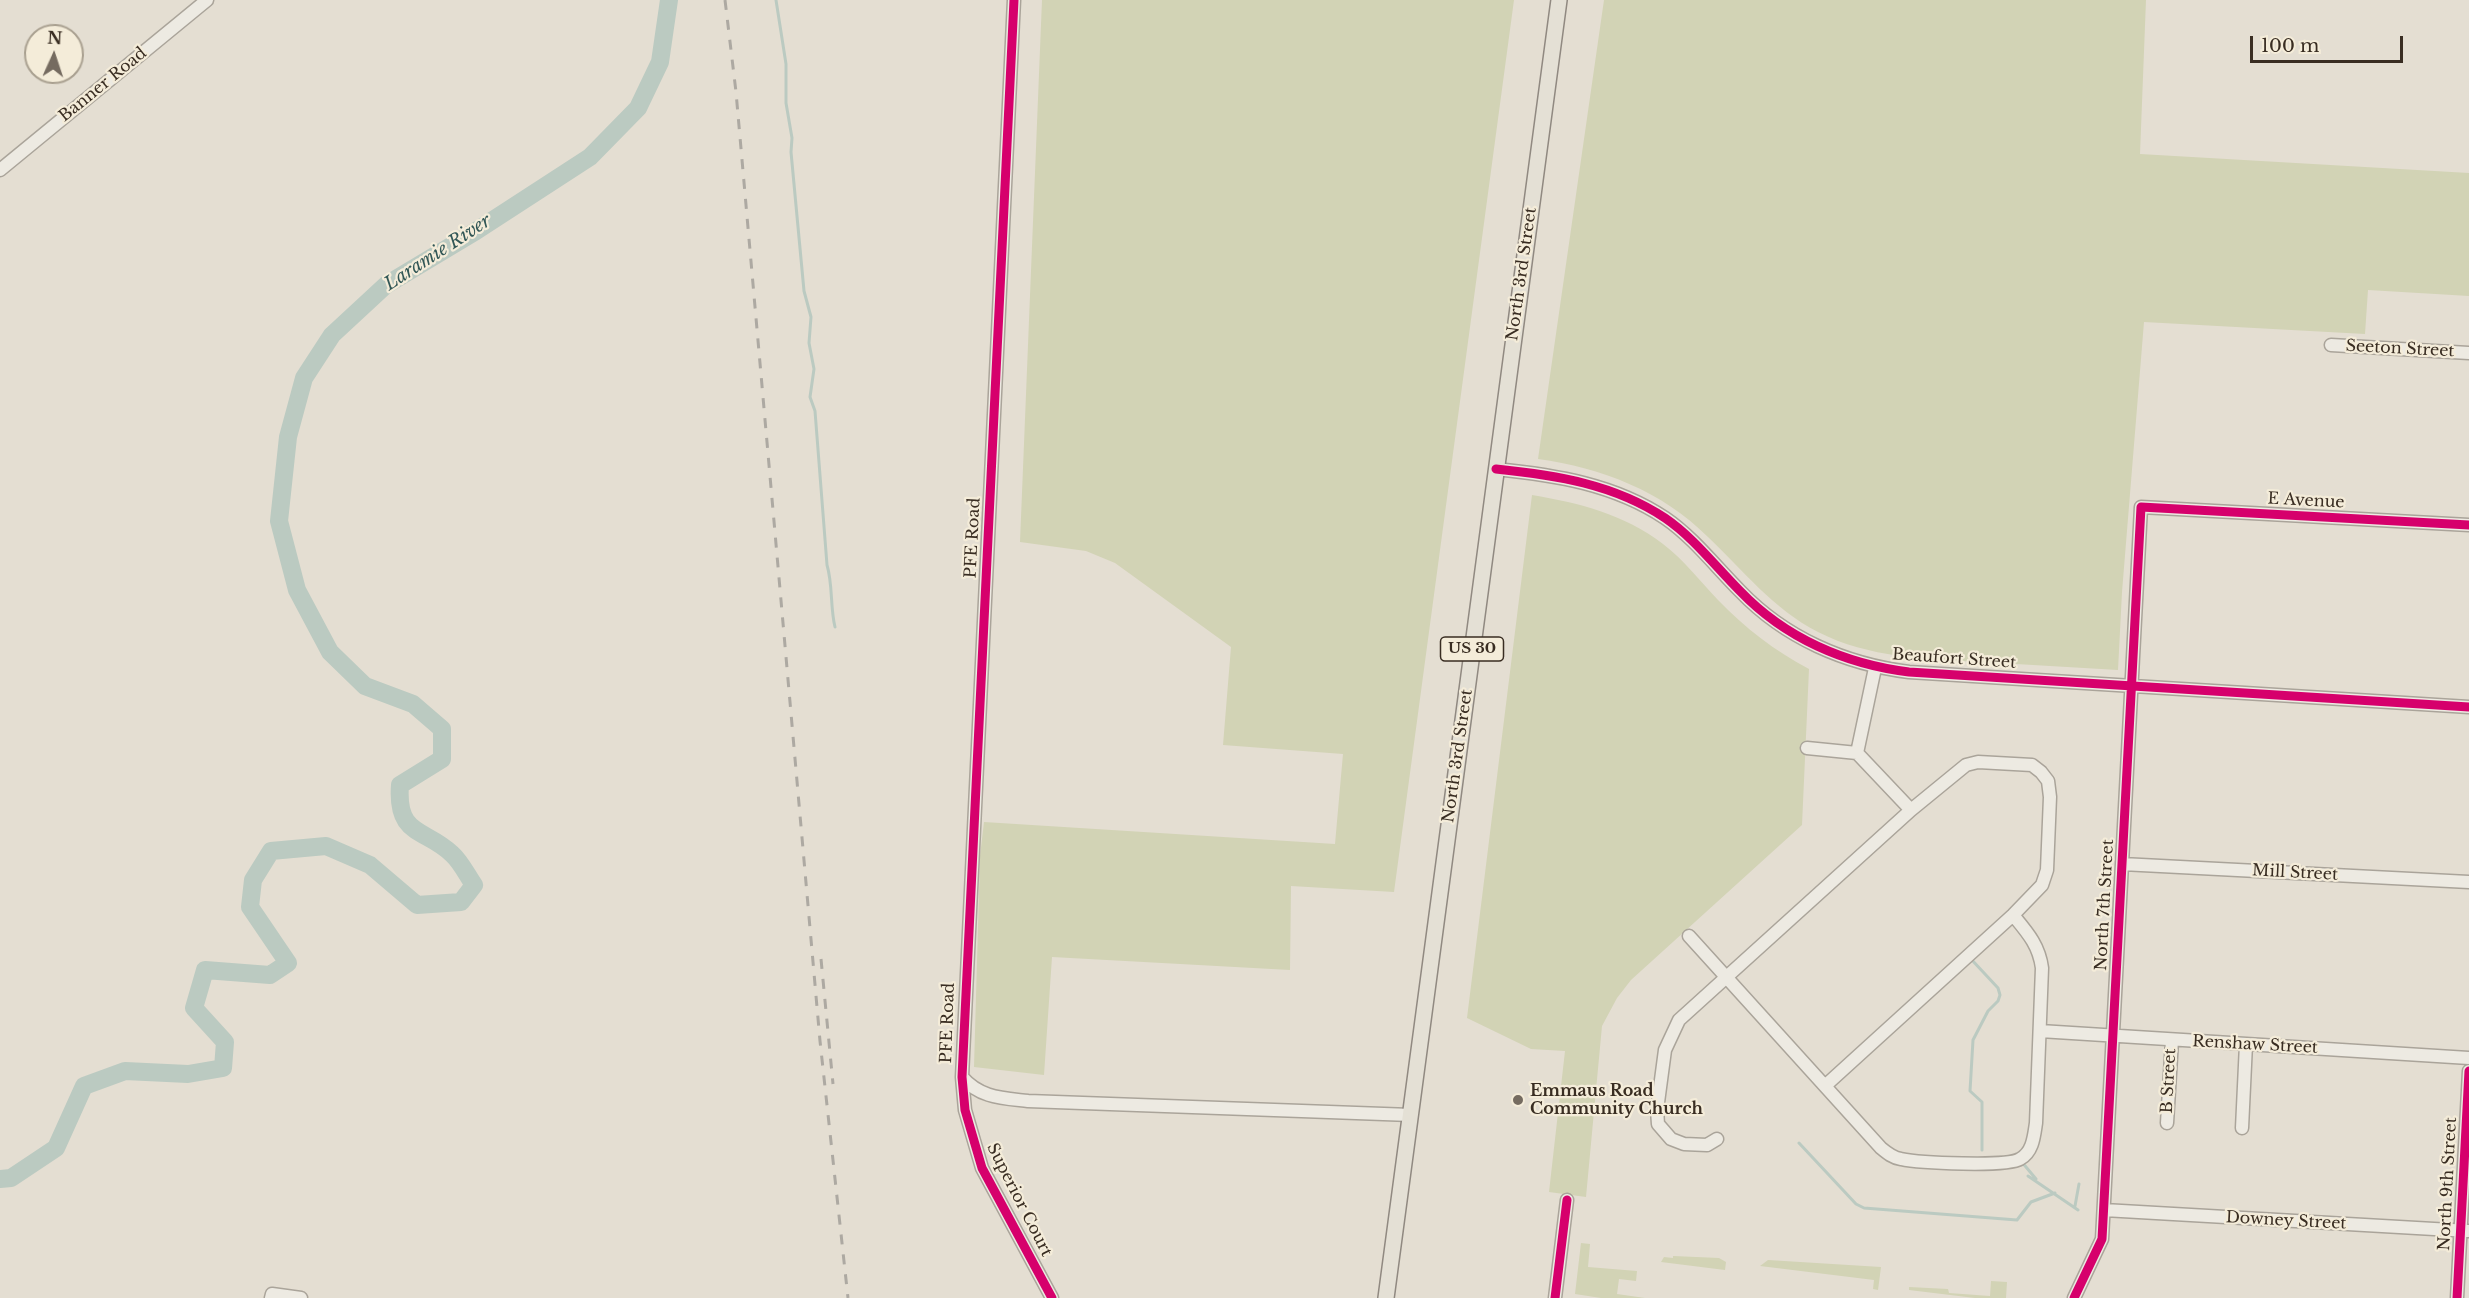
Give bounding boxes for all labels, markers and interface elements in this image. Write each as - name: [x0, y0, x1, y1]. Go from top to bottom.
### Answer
- north arrow: [24, 24, 84, 84]
- scale bar: [2253, 24, 2406, 62]
- text: N: [47, 28, 63, 48]
- text: 100 m: [2261, 35, 2319, 57]
- street label: Banner Road: [55, 44, 151, 126]
- street label: North 3rd Street: [1503, 206, 1541, 342]
- water label: Laramie River: [381, 211, 495, 295]
- street label: Seeton Street: [2345, 337, 2455, 361]
- street label: E Avenue: [2267, 489, 2345, 513]
- street label: PFE Road: [961, 497, 985, 579]
- road number: US 30: [1440, 637, 1504, 661]
- street label: Beaufort Street: [1891, 645, 2017, 673]
- street label: North 3rd Street: [1439, 688, 1477, 824]
- street label: North 7th Street: [2092, 839, 2118, 971]
- street label: Mill Street: [2252, 861, 2338, 885]
- street label: PFE Road: [937, 982, 959, 1064]
- street label: Renshaw Street: [2192, 1032, 2318, 1058]
- street label: B Street: [2158, 1048, 2180, 1114]
- place label: Emmaus Road Community Church: [1530, 1081, 1703, 1119]
- marker: Emmaus Road Community Church: [1511, 1093, 1525, 1107]
- street label: North 9th Street: [2435, 1117, 2461, 1251]
- street label: Superior Court: [982, 1140, 1056, 1260]
- street label: Downey Street: [2225, 1208, 2347, 1234]

